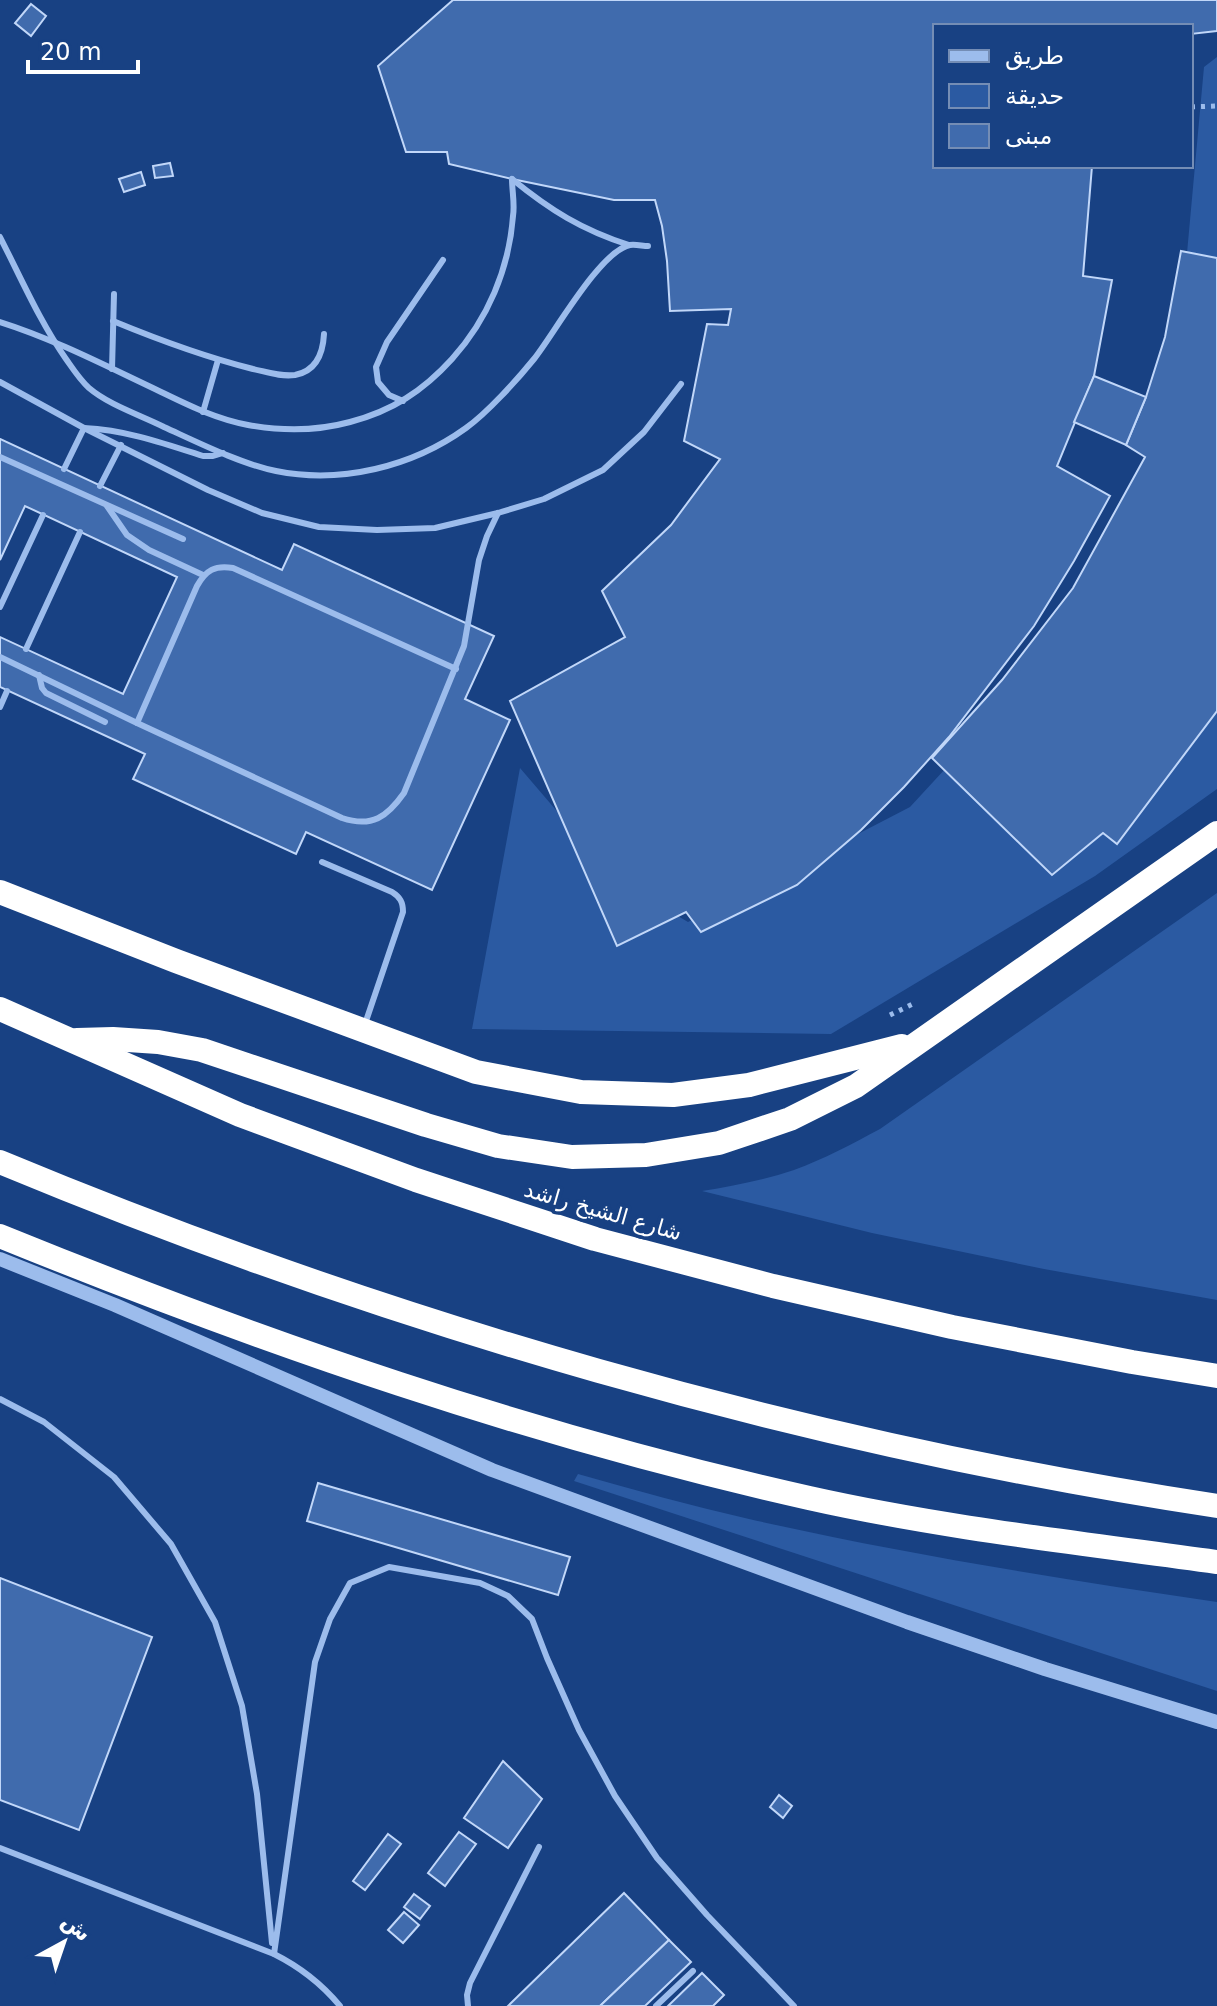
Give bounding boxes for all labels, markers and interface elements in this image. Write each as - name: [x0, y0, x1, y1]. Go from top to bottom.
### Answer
- scale bar: [28, 24, 138, 74]
- legend: [933, 24, 1193, 168]
- text: 20 m: [40, 38, 102, 66]
- text: طريق: [1005, 42, 1064, 70]
- text: حديقة: [1005, 82, 1064, 110]
- text: مبنى: [1005, 122, 1052, 150]
- street label: شارع الشيخ راشد: [521, 1177, 685, 1245]
- north arrow: [24, 1902, 104, 1982]
- text: ش: [57, 1908, 96, 1946]

